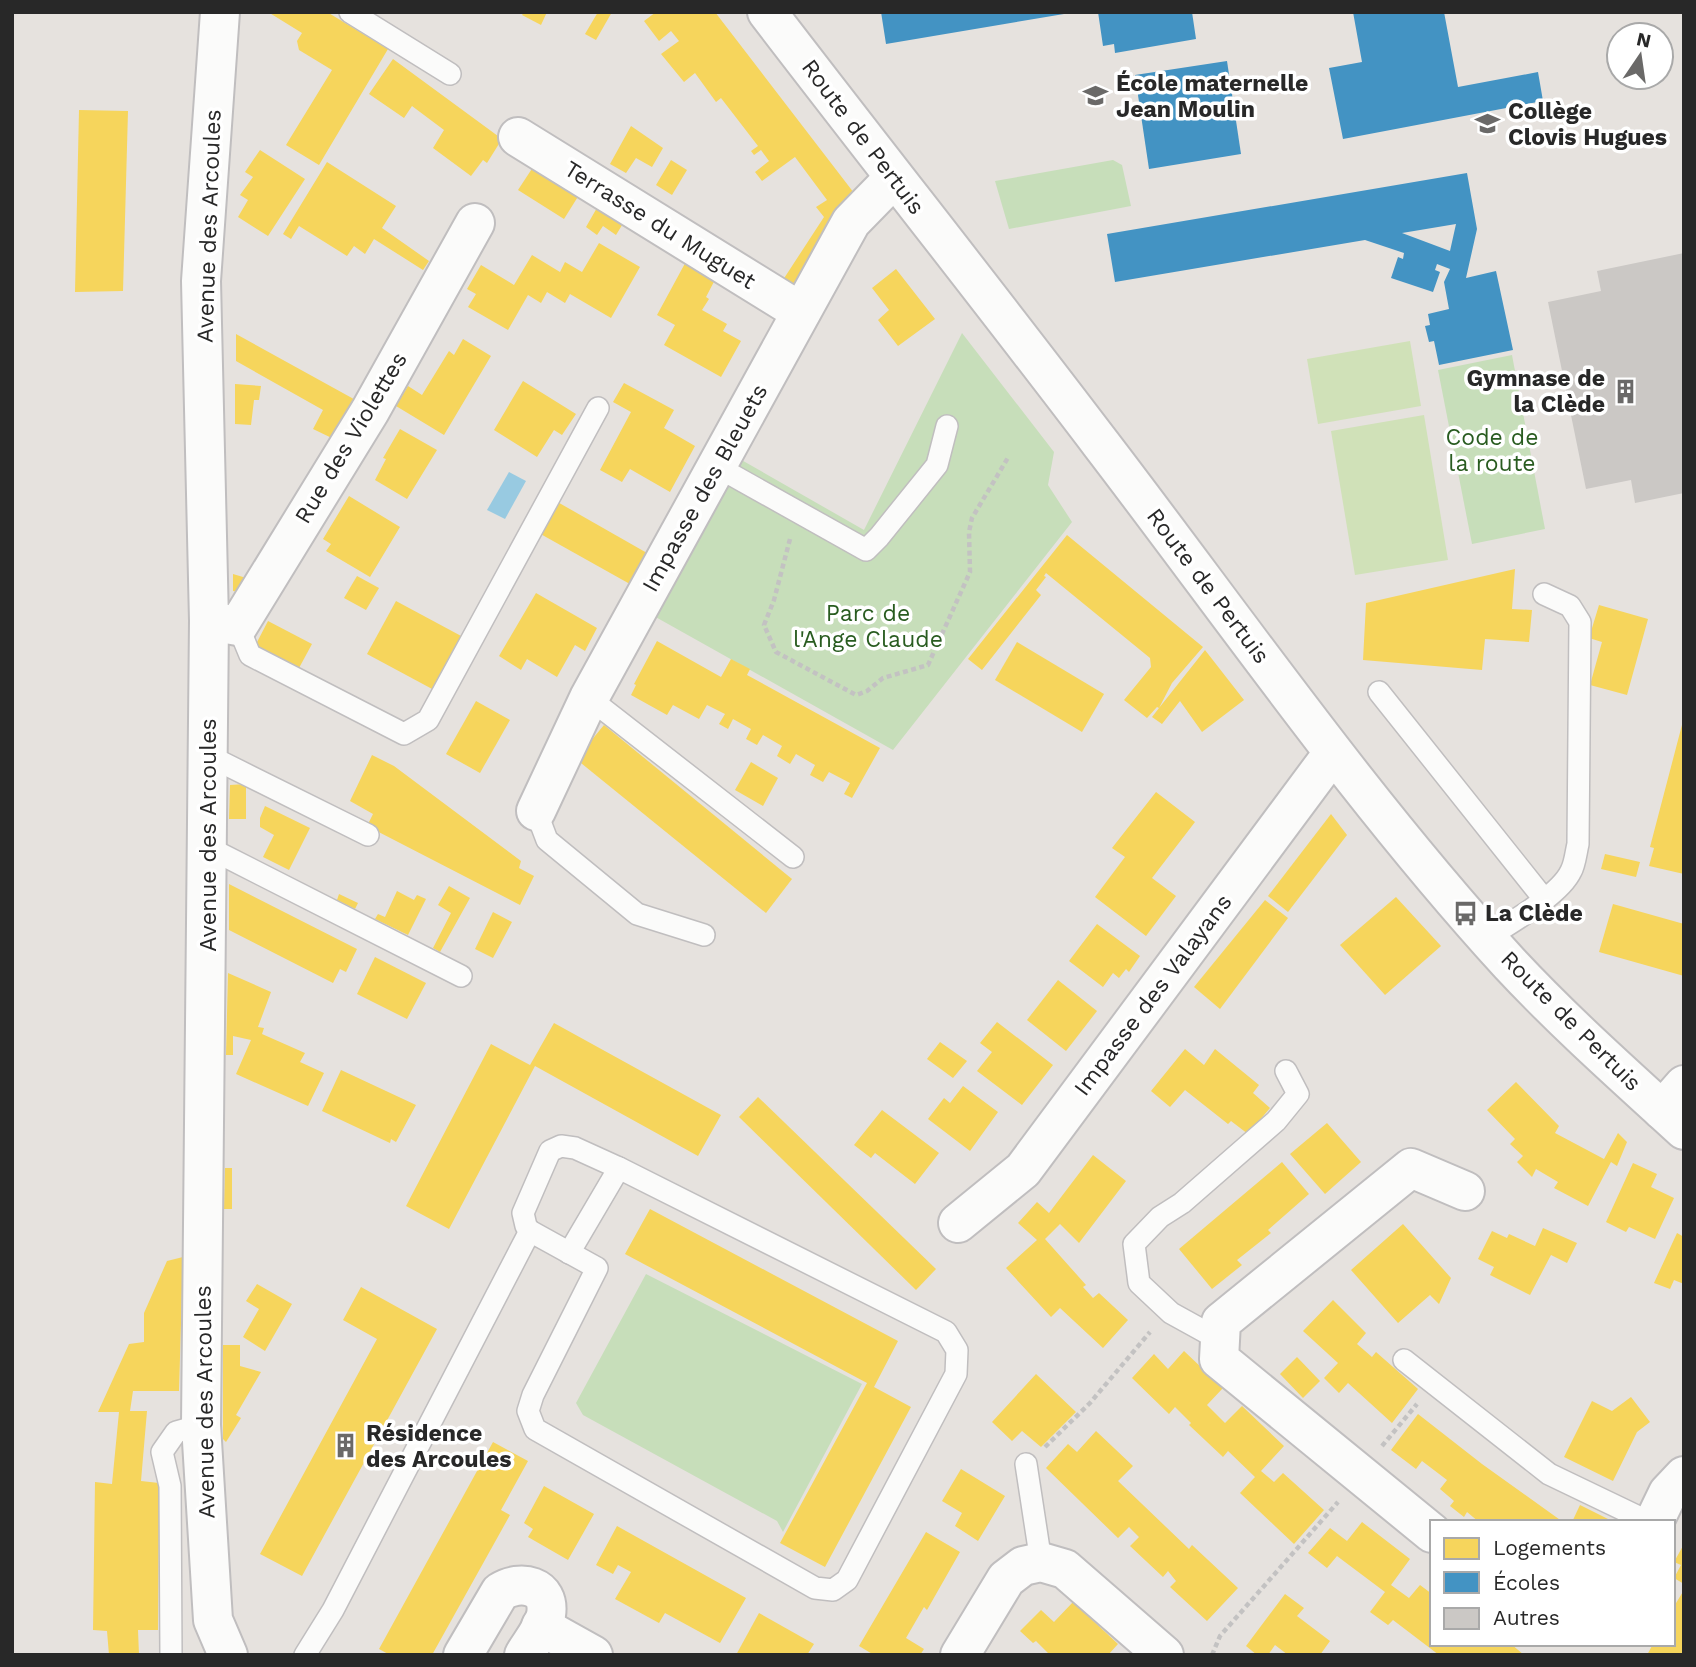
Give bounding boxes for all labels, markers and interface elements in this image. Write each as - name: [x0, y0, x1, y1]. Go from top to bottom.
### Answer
- north arrow: [1605, 21, 1675, 91]
- text: N: [1634, 27, 1653, 53]
- street label: Route de Pertuis: [796, 54, 930, 220]
- place label: École maternelle Jean Moulin: [1116, 70, 1308, 123]
- school or university icon: École maternelle Jean Moulin: [1082, 82, 1110, 110]
- place label: Collège Clovis Hugues: [1508, 98, 1667, 151]
- street label: Avenue des Arcoules: [191, 109, 227, 343]
- school or university icon: Collège Clovis Hugues: [1474, 110, 1502, 138]
- street label: Terrasse du Muguet: [559, 155, 761, 295]
- street label: Rue des Violettes: [289, 347, 413, 529]
- place label: Gymnase de la Clède: [1466, 365, 1605, 418]
- building icon: Gymnase de la Clède: [1611, 377, 1639, 405]
- street label: Impasse des Bleuets: [637, 379, 773, 597]
- park label: Code de la route: [1446, 424, 1538, 477]
- street label: Route de Pertuis: [1141, 503, 1275, 669]
- park label: Parc de l'Ange Claude: [793, 600, 943, 653]
- street label: Avenue des Arcoules: [195, 718, 222, 952]
- street label: Impasse des Valayans: [1068, 889, 1238, 1101]
- bus stop icon: La Clède: [1451, 899, 1479, 927]
- place label: La Clède: [1485, 900, 1583, 927]
- street label: Route de Pertuis: [1495, 945, 1647, 1097]
- street label: Avenue des Arcoules: [189, 1285, 221, 1519]
- place label: Résidence des Arcoules: [366, 1420, 512, 1473]
- building icon: Résidence des Arcoules: [332, 1432, 360, 1460]
- legend: [1430, 1520, 1675, 1646]
- text: Logements: [1493, 1535, 1606, 1560]
- text: Écoles: [1493, 1570, 1560, 1595]
- text: Autres: [1493, 1605, 1560, 1630]

